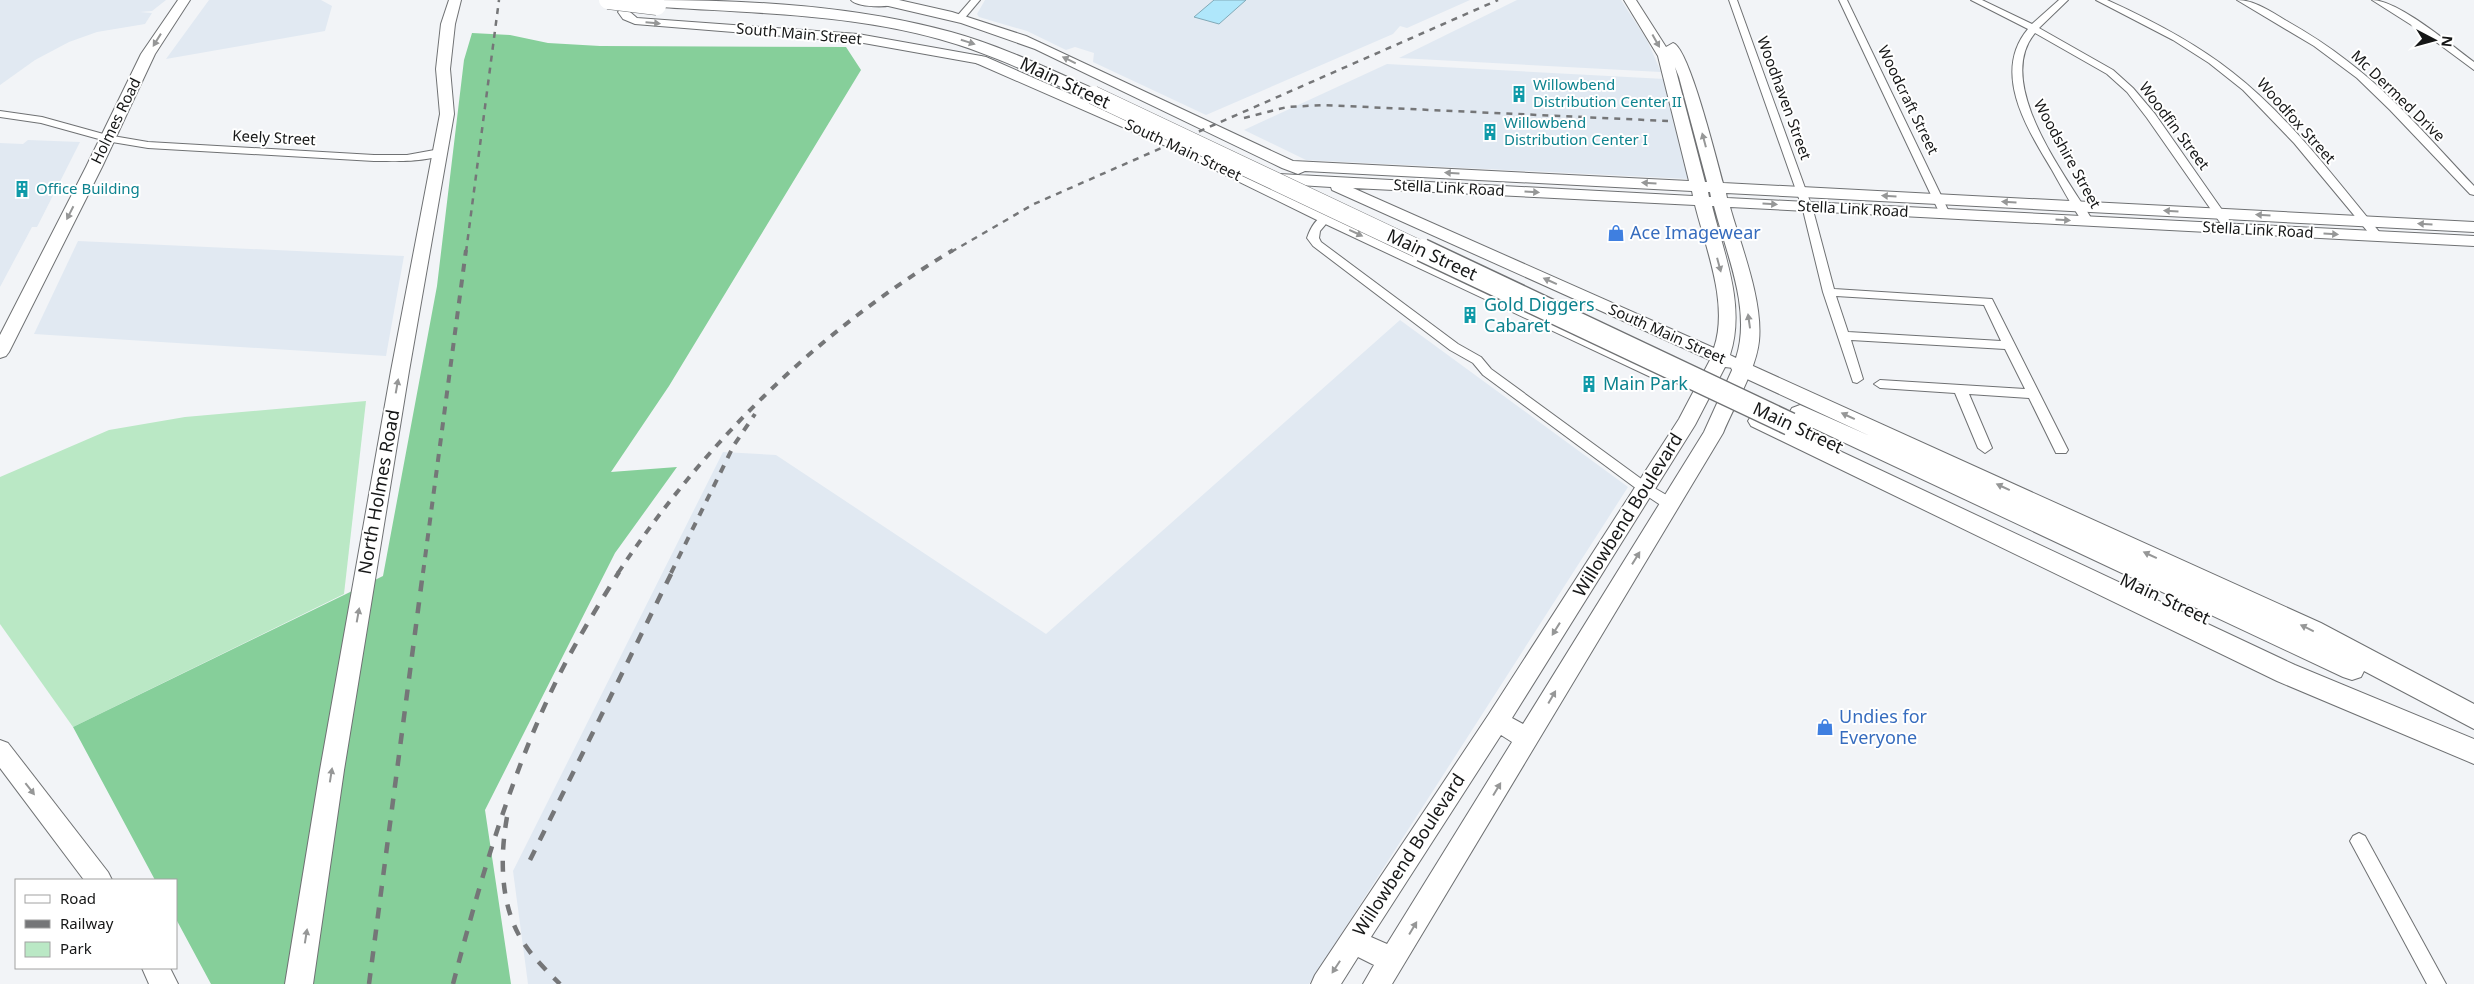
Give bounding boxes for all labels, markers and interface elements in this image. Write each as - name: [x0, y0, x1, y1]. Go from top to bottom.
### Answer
- north arrow: [2409, 15, 2459, 65]
- street label: South Main Street: [735, 18, 863, 49]
- one-way arrow: [645, 19, 661, 27]
- street label: Woodhaven Street: [1753, 33, 1817, 163]
- one-way arrow: [152, 34, 161, 47]
- one-way arrow: [1652, 34, 1661, 47]
- text: N: [2437, 35, 2457, 48]
- one-way arrow: [961, 39, 976, 47]
- street label: Woodcraft Street: [1874, 42, 1944, 158]
- street label: Mc Dermed Drive: [2347, 45, 2450, 145]
- street label: Main Street: [1016, 51, 1115, 114]
- one-way arrow: [1062, 56, 1076, 64]
- street label: Woodfox Street: [2253, 73, 2341, 168]
- street label: Holmes Road: [86, 74, 145, 167]
- place label: Willowbend Distribution Center II: [1533, 74, 1682, 111]
- street label: Woodfin Street: [2135, 77, 2215, 174]
- building icon: Willowbend Distribution Center II: [1509, 84, 1529, 104]
- street label: Woodshire Street: [2030, 96, 2106, 212]
- place label: Willowbend Distribution Center I: [1504, 112, 1648, 149]
- street label: South Main Street: [1122, 113, 1245, 185]
- building icon: Willowbend Distribution Center I: [1480, 122, 1500, 142]
- street label: Keely Street: [232, 125, 317, 149]
- one-way arrow: [1700, 132, 1708, 148]
- one-way arrow: [1444, 169, 1460, 177]
- street label: Stella Link Road: [1393, 174, 1505, 200]
- place label: Office Building: [36, 178, 140, 198]
- building icon: Office Building: [12, 179, 32, 199]
- one-way arrow: [1641, 179, 1657, 187]
- one-way arrow: [1525, 189, 1541, 197]
- one-way arrow: [1881, 192, 1897, 200]
- street label: Stella Link Road: [1797, 195, 1909, 221]
- one-way arrow: [2000, 198, 2016, 206]
- one-way arrow: [1762, 201, 1778, 209]
- one-way arrow: [66, 206, 74, 221]
- one-way arrow: [2163, 206, 2179, 214]
- one-way arrow: [2255, 211, 2271, 219]
- one-way arrow: [2056, 216, 2072, 224]
- street label: Stella Link Road: [2202, 216, 2314, 242]
- place label: Ace Imagewear: [1630, 220, 1761, 244]
- one-way arrow: [2417, 220, 2433, 228]
- street label: Main Street: [1383, 223, 1482, 286]
- shop icon: Ace Imagewear: [1606, 223, 1626, 243]
- one-way arrow: [1349, 229, 1363, 237]
- one-way arrow: [2324, 230, 2340, 238]
- one-way arrow: [1715, 257, 1723, 272]
- one-way arrow: [1543, 277, 1557, 285]
- place label: Gold Diggers Cabaret: [1484, 292, 1595, 337]
- street label: South Main Street: [1606, 298, 1730, 368]
- building icon: Gold Diggers Cabaret: [1460, 305, 1480, 325]
- one-way arrow: [1745, 313, 1753, 329]
- place label: Main Park: [1603, 371, 1688, 395]
- building icon: Main Park: [1579, 374, 1599, 394]
- one-way arrow: [394, 378, 402, 394]
- street label: Main Street: [1749, 396, 1848, 459]
- street label: North Holmes Road: [352, 408, 404, 576]
- one-way arrow: [1840, 411, 1855, 420]
- street label: Willowbend Boulevard: [1567, 428, 1687, 601]
- one-way arrow: [1996, 483, 2010, 491]
- one-way arrow: [1632, 551, 1641, 564]
- one-way arrow: [2143, 551, 2157, 559]
- street label: Main Street: [2116, 567, 2215, 630]
- one-way arrow: [355, 607, 363, 623]
- one-way arrow: [1551, 622, 1560, 635]
- one-way arrow: [2300, 624, 2314, 632]
- one-way arrow: [1548, 690, 1557, 703]
- place label: Undies for Everyone: [1839, 704, 1928, 749]
- shop icon: Undies for Everyone: [1815, 717, 1835, 737]
- one-way arrow: [327, 767, 335, 783]
- street label: Willowbend Boulevard: [1347, 769, 1470, 940]
- one-way arrow: [25, 782, 36, 795]
- one-way arrow: [1493, 783, 1502, 796]
- legend: [15, 879, 178, 969]
- text: Road: [60, 888, 96, 908]
- text: Railway: [60, 913, 114, 933]
- one-way arrow: [1408, 922, 1417, 935]
- one-way arrow: [302, 927, 310, 943]
- text: Park: [60, 938, 92, 958]
- one-way arrow: [1331, 960, 1341, 973]

